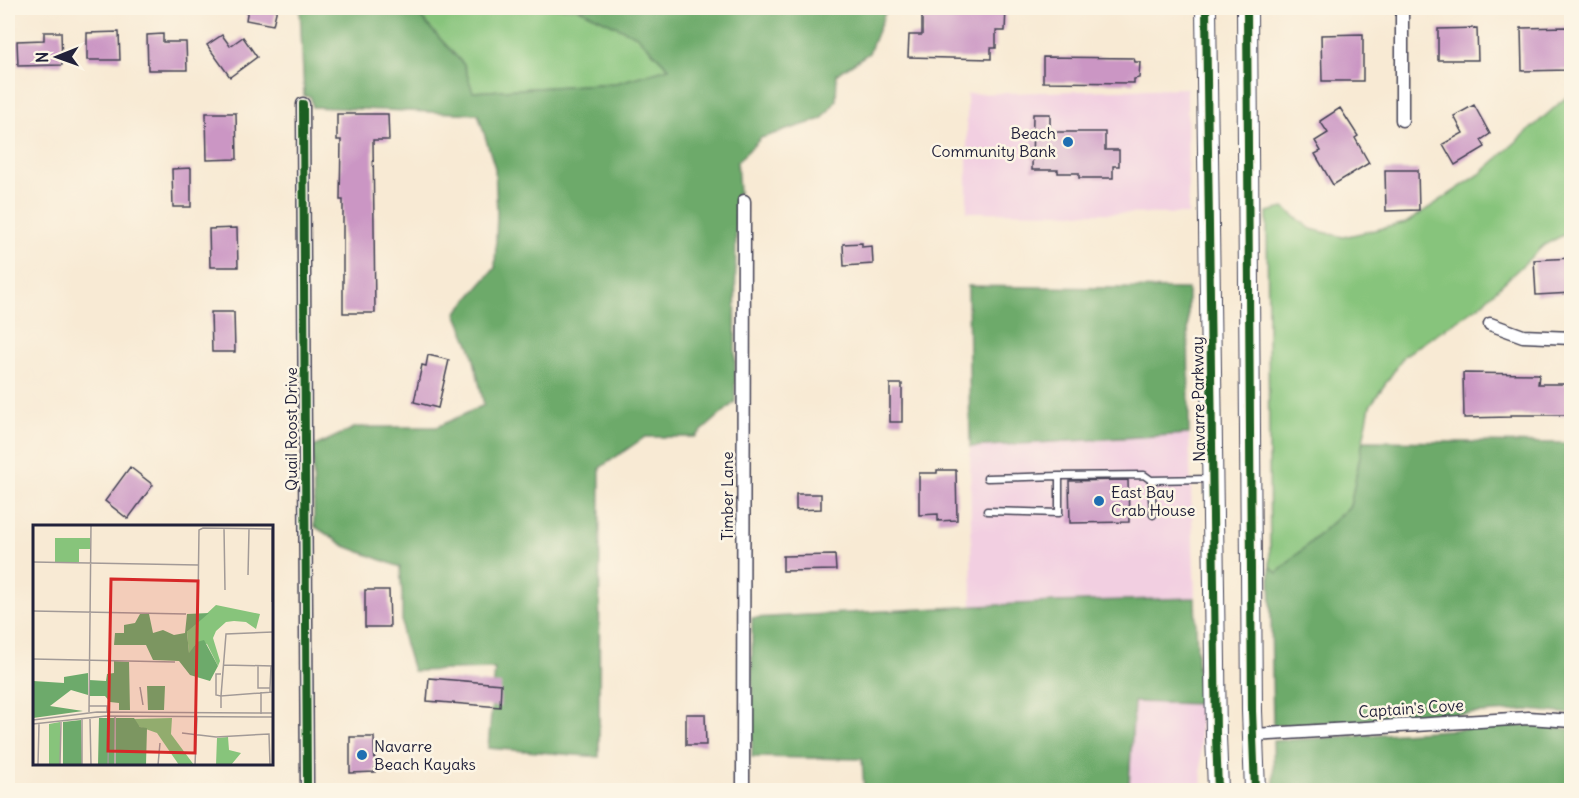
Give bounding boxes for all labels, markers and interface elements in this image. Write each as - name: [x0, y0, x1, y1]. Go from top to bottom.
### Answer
- north arrow: [27, 27, 87, 87]
- text: N: [32, 52, 52, 63]
- place label: Beach Community Bank: [931, 123, 1056, 161]
- marker: Beach Community Bank: [1061, 135, 1075, 149]
- street label: Navarre Parkway: [1187, 336, 1209, 462]
- street label: Quail Roost Drive: [281, 367, 301, 491]
- street label: Timber Lane: [717, 451, 737, 541]
- place label: East Bay Crab House: [1111, 482, 1195, 520]
- marker: East Bay Crab House: [1092, 494, 1106, 508]
- inset map: [33, 525, 273, 765]
- street label: Captain's Cove: [1358, 694, 1464, 722]
- place label: Navarre Beach Kayaks: [374, 736, 476, 774]
- marker: Navarre Beach Kayaks: [355, 748, 369, 762]

